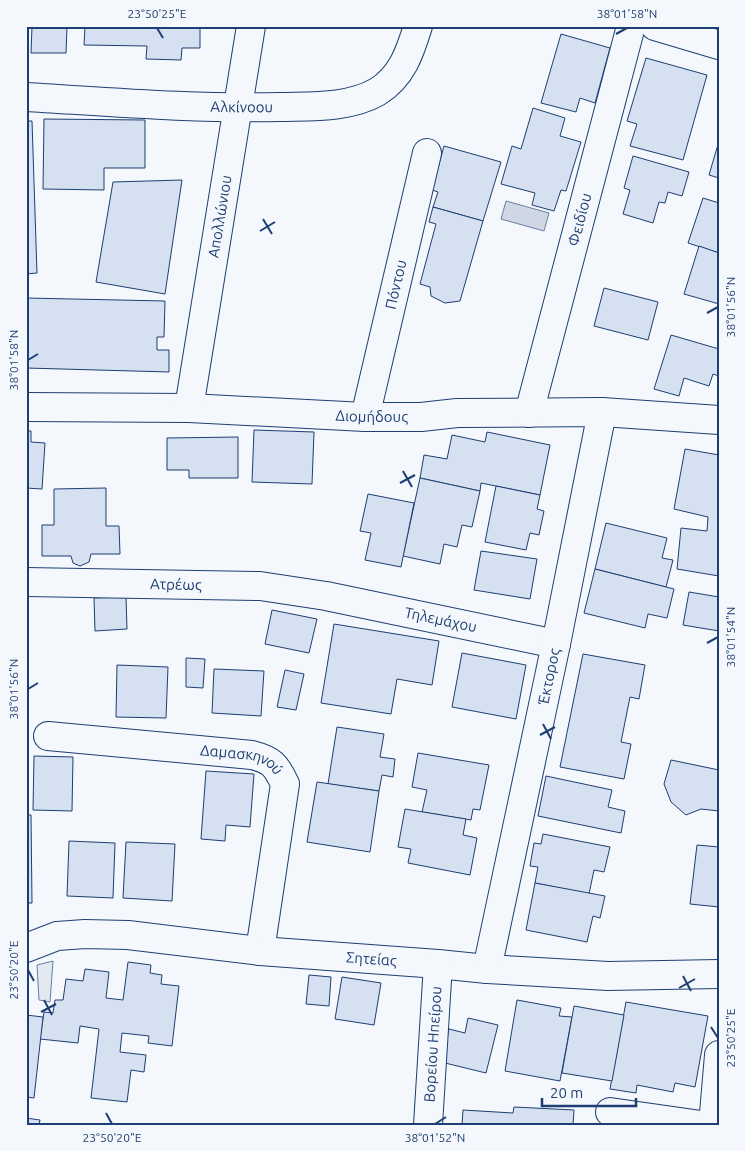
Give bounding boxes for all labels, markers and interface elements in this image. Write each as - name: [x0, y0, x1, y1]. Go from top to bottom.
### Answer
- text: 23°50'25"E: [128, 7, 187, 20]
- text: 38°01'58"N: [597, 7, 657, 20]
- street label: Αλκίνοου: [210, 98, 273, 115]
- street label: Απολλώνιου: [205, 174, 235, 259]
- street label: Φειδίου: [564, 191, 595, 248]
- street label: Πόντου: [382, 258, 410, 311]
- text: 38°01'56"N: [724, 277, 737, 337]
- text: 38°01'58"N: [7, 330, 20, 390]
- street label: Διομήδους: [335, 407, 408, 425]
- street label: Ατρέως: [150, 575, 202, 593]
- street label: Τηλεμάχου: [403, 604, 479, 635]
- text: 38°01'54"N: [724, 607, 737, 667]
- street label: Έκτορος: [534, 647, 563, 707]
- text: 38°01'56"N: [7, 659, 20, 719]
- street label: Δαμασκηνού: [200, 741, 287, 778]
- text: 23°50'20"E: [7, 940, 20, 999]
- street label: Σητείας: [346, 948, 398, 969]
- street label: Βορείου Ηπείρου: [420, 986, 445, 1103]
- text: 23°50'25"E: [724, 1008, 737, 1067]
- scale bar: [542, 1076, 636, 1108]
- text: 20 m: [550, 1084, 583, 1101]
- text: 23°50'20"E: [83, 1131, 142, 1144]
- text: 38°01'52"N: [405, 1131, 465, 1144]

